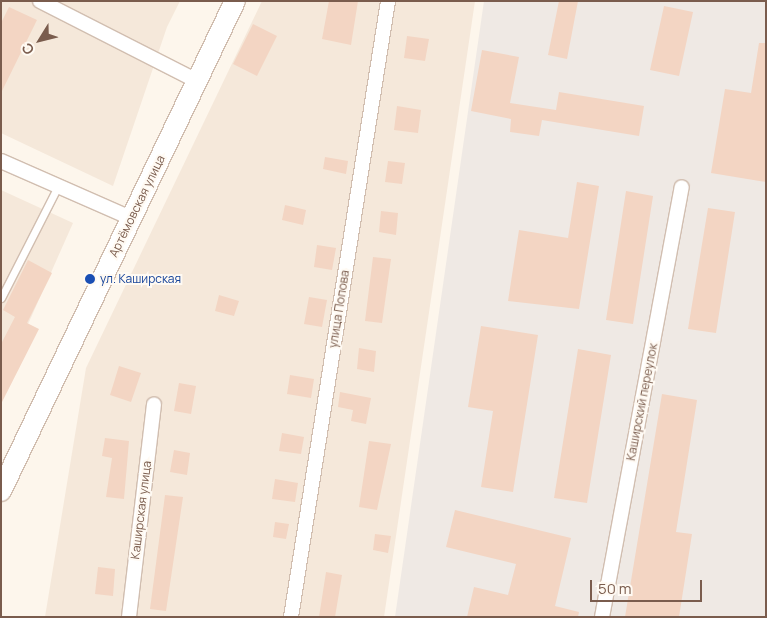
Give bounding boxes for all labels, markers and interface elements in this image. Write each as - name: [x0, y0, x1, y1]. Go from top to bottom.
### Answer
- north arrow: [15, 15, 65, 65]
- text: С: [17, 39, 38, 59]
- street label: Артёмовская улица: [106, 153, 168, 259]
- street label: улица Попова: [326, 269, 352, 349]
- place label: ул. Каширская: [100, 272, 181, 286]
- marker: ул. Каширская: [84, 273, 96, 285]
- street label: Каширский переулок: [624, 342, 660, 462]
- street label: Каширская улица: [128, 460, 154, 560]
- scale bar: [592, 570, 704, 602]
- text: 50 m: [598, 578, 632, 599]

